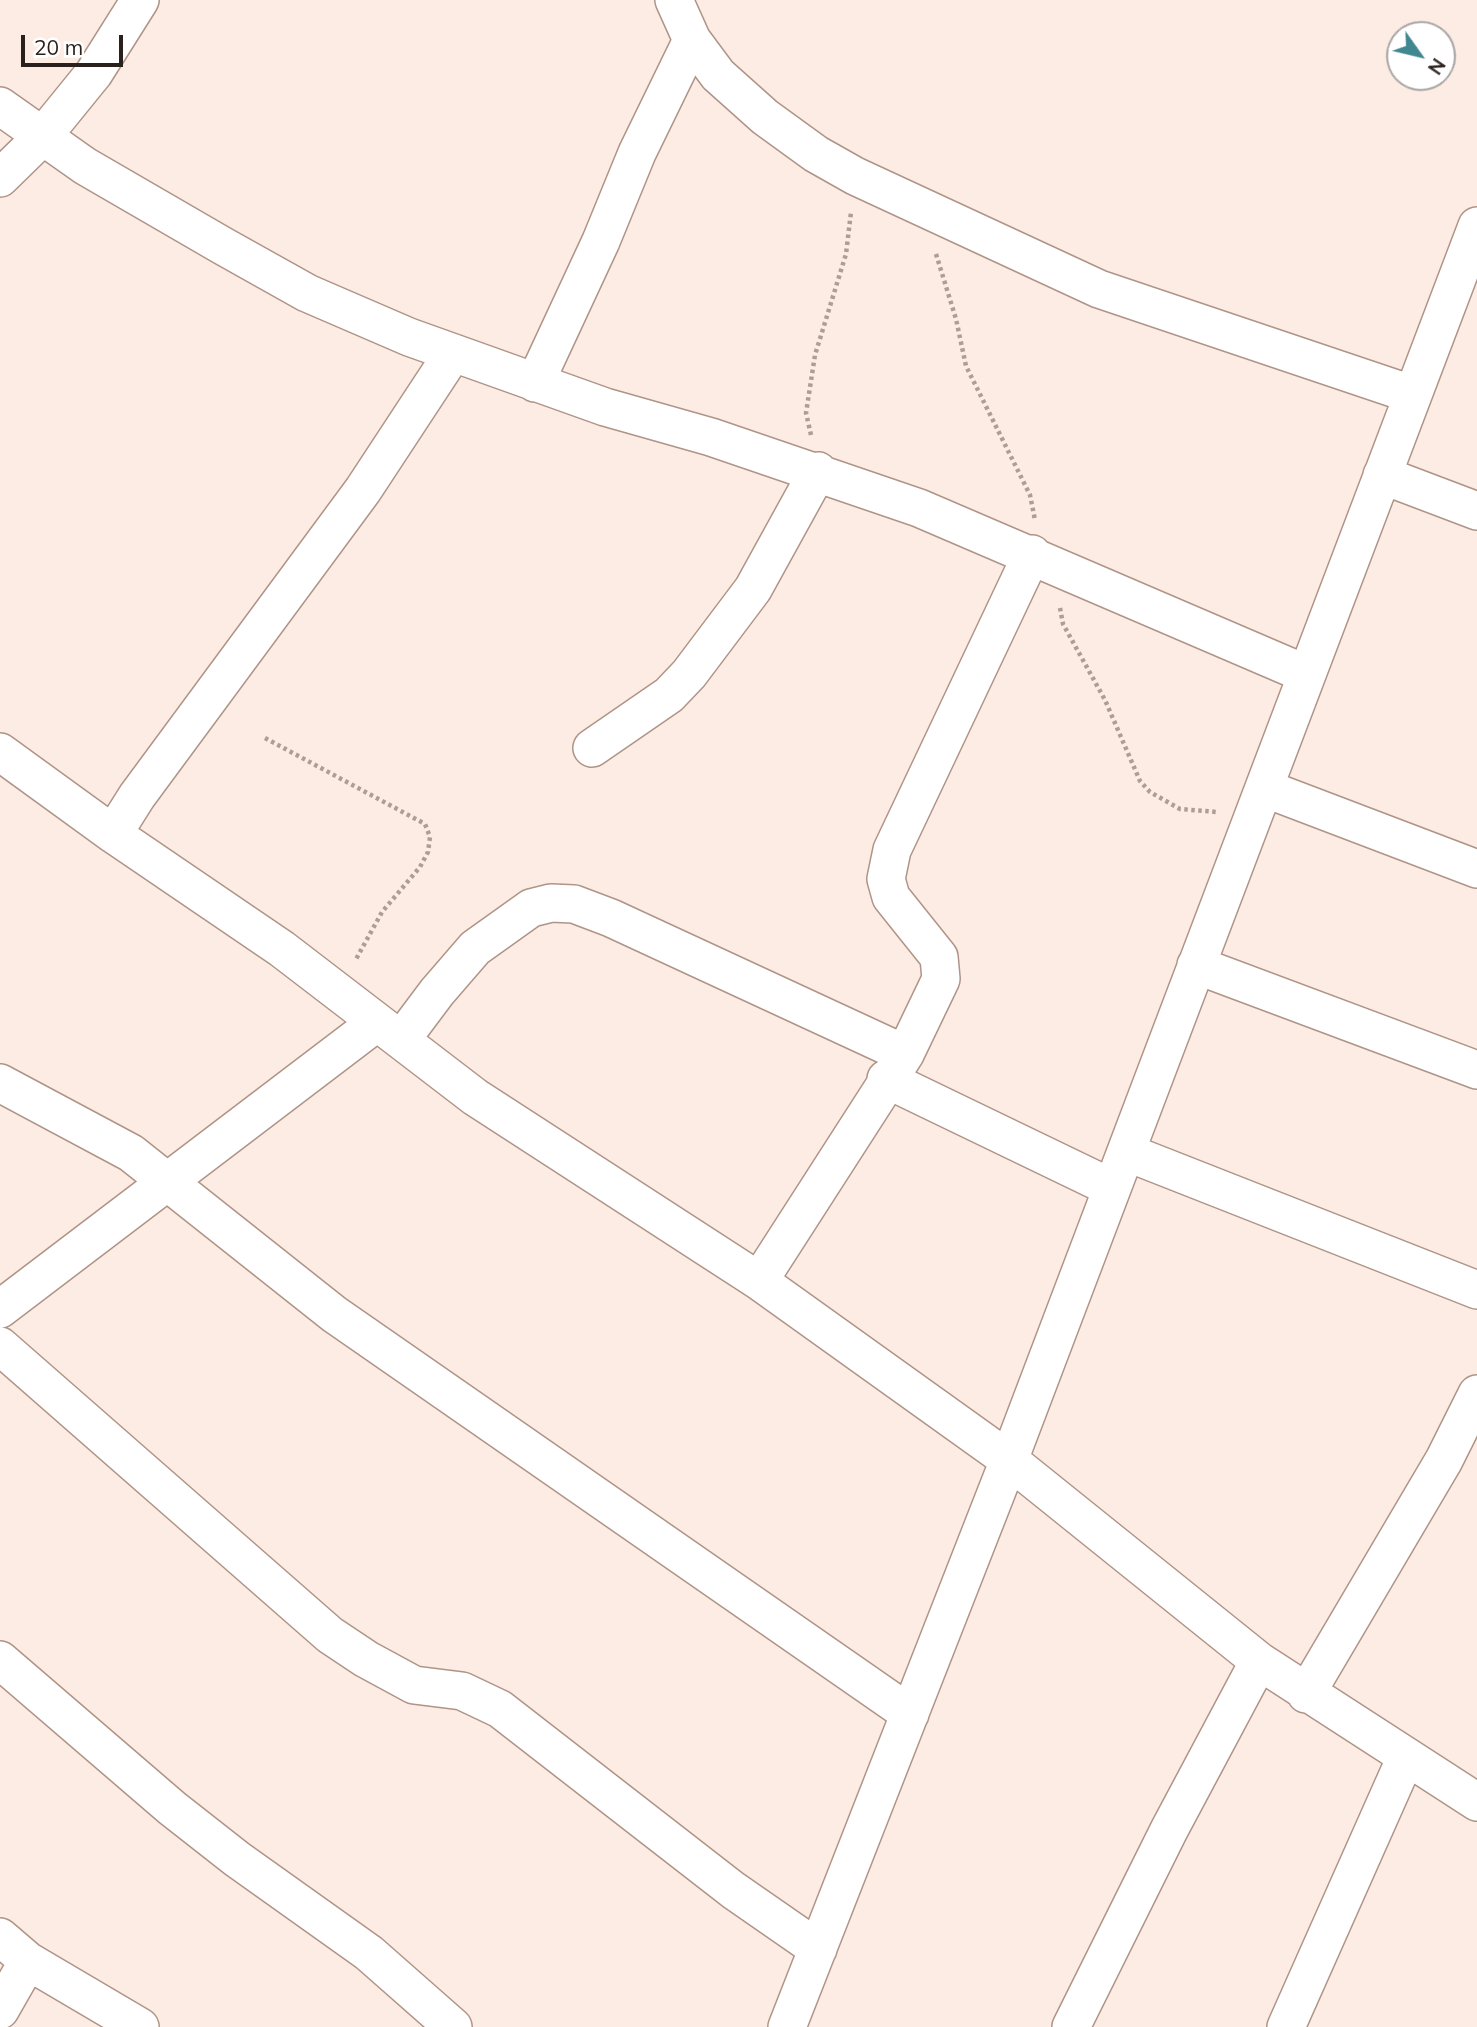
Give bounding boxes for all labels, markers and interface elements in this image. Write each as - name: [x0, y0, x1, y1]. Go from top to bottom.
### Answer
- scale bar: [24, 21, 126, 65]
- north arrow: [1386, 21, 1456, 91]
- text: 20 m: [34, 34, 83, 60]
- text: N: [1423, 54, 1451, 79]

